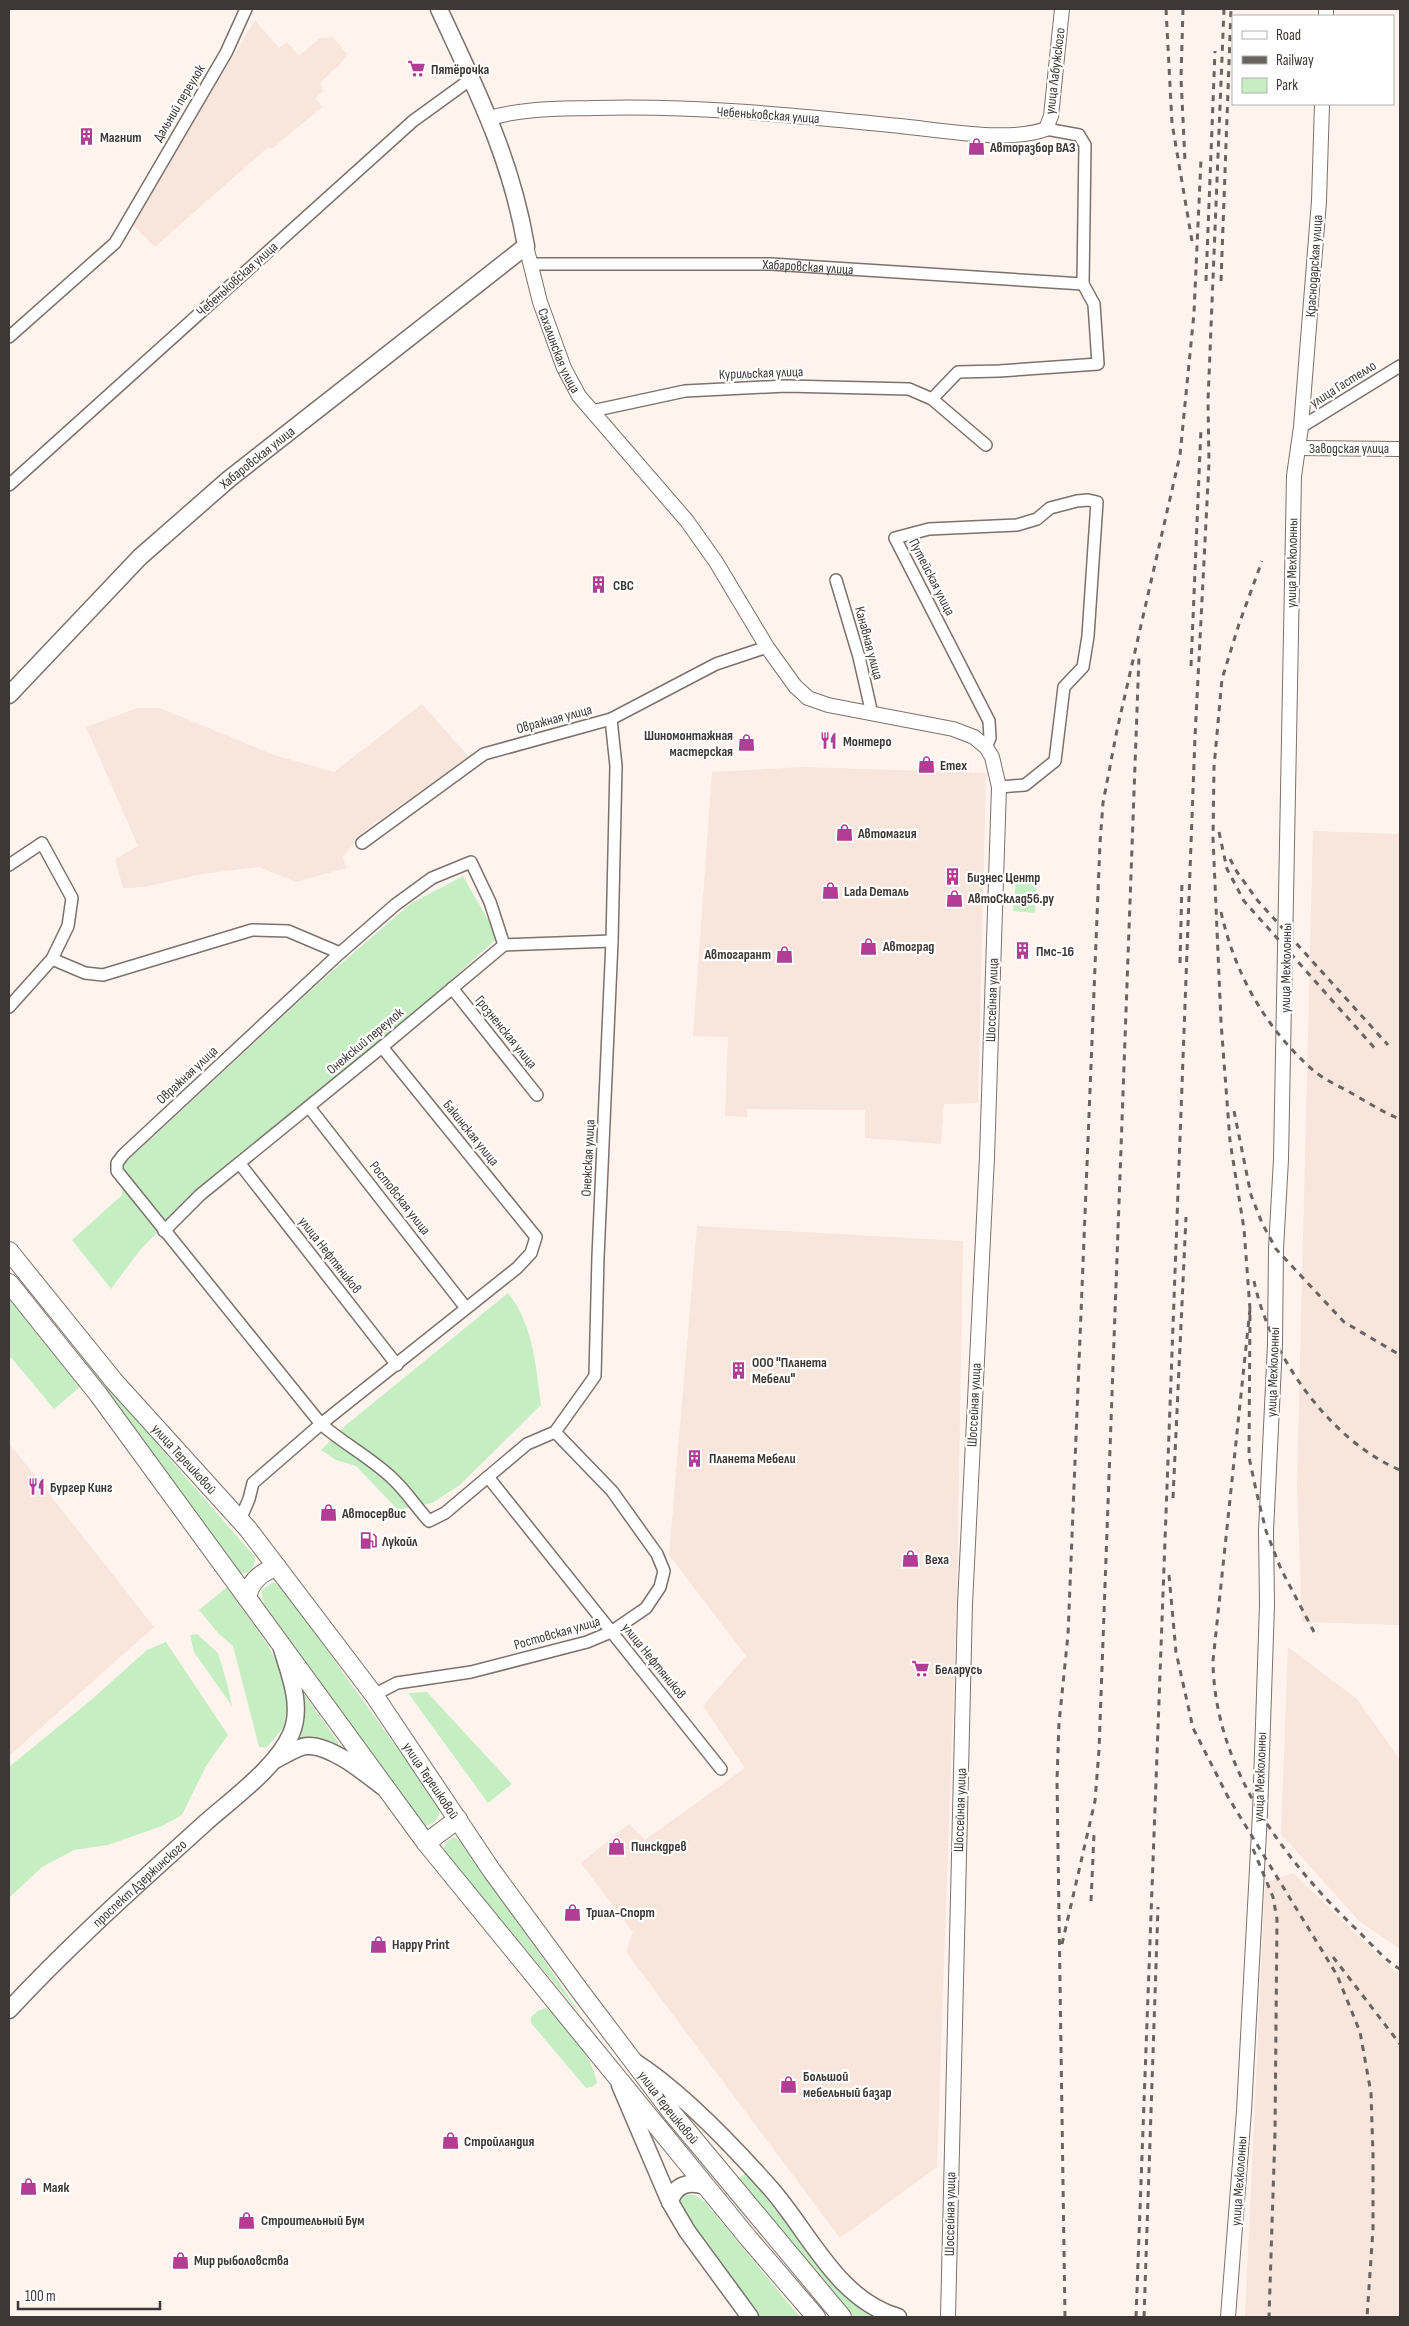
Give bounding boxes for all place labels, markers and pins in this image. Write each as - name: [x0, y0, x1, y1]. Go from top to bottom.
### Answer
- supermarket icon: Пятёрочка: [407, 59, 427, 79]
- place label: Пятёрочка: [431, 61, 489, 78]
- building icon: Магнит: [76, 127, 96, 147]
- place label: Магнит: [100, 129, 142, 146]
- shop icon: Авторазбор ВАЗ: [966, 137, 986, 157]
- place label: Авторазбор ВАЗ: [989, 139, 1076, 156]
- building icon: СВС: [589, 575, 609, 595]
- place label: СВС: [613, 577, 634, 594]
- place label: Шиномонтажная мастерская: [644, 727, 733, 760]
- restaurant icon: Монтеро: [819, 731, 839, 751]
- shop icon: Шиномонтажная мастерская: [737, 733, 757, 753]
- place label: Монтеро: [843, 733, 892, 750]
- shop icon: Emex: [916, 755, 936, 775]
- place label: Emex: [940, 757, 967, 774]
- shop icon: Автомагия: [834, 823, 854, 843]
- place label: Автомагия: [857, 825, 917, 842]
- building icon: Бизнес Центр: [943, 867, 963, 887]
- place label: Бизнес Центр: [967, 869, 1040, 886]
- shop icon: Lada Dеталь: [820, 881, 840, 901]
- place label: Lada Dеталь: [844, 883, 909, 900]
- shop icon: АвтоСклад56.ру: [944, 888, 964, 908]
- place label: АвтоСклад56.ру: [967, 890, 1054, 907]
- shop icon: Автоград: [859, 936, 879, 956]
- place label: Автоград: [882, 938, 934, 955]
- building icon: Пмс-16: [1012, 941, 1032, 961]
- place label: Пмс-16: [1036, 943, 1074, 960]
- shop icon: Автогарант: [775, 944, 795, 964]
- place label: Автогарант: [704, 946, 771, 963]
- place label: ООО "Планета Мебели": [752, 1354, 827, 1387]
- building icon: ООО "Планета Мебели": [728, 1360, 748, 1380]
- building icon: Планета Мебели: [685, 1448, 705, 1468]
- place label: Планета Мебели: [709, 1450, 796, 1467]
- restaurant icon: Бургер Кинг: [26, 1477, 46, 1497]
- place label: Бургер Кинг: [50, 1479, 113, 1496]
- shop icon: Автосервис: [318, 1503, 338, 1523]
- place label: Автосервис: [341, 1505, 406, 1522]
- fuel station icon: Лукойл: [358, 1531, 378, 1551]
- place label: Лукойл: [381, 1533, 418, 1550]
- shop icon: Веха: [901, 1549, 921, 1569]
- place label: Веха: [925, 1551, 949, 1568]
- supermarket icon: Беларусь: [911, 1659, 931, 1679]
- place label: Беларусь: [935, 1661, 982, 1678]
- shop icon: Пинскдрев: [607, 1836, 627, 1856]
- place label: Пинскдрев: [631, 1838, 686, 1855]
- shop icon: Триал-Спорт: [562, 1902, 582, 1922]
- place label: Триал-Спорт: [586, 1904, 655, 1921]
- shop icon: Happy Print: [368, 1934, 388, 1954]
- place label: Happy Print: [392, 1936, 450, 1953]
- place label: Большой мебельный базар: [803, 2068, 892, 2101]
- shop icon: Большой мебельный базар: [779, 2074, 799, 2094]
- shop icon: Стройландия: [440, 2131, 460, 2151]
- place label: Стройландия: [464, 2133, 534, 2150]
- shop icon: Маяк: [19, 2177, 39, 2197]
- place label: Маяк: [43, 2179, 69, 2196]
- shop icon: Строительный Бум: [237, 2210, 257, 2230]
- place label: Строительный Бум: [261, 2212, 365, 2229]
- shop icon: Мир рыболовства: [170, 2250, 190, 2270]
- place label: Мир рыболовства: [194, 2252, 289, 2269]

